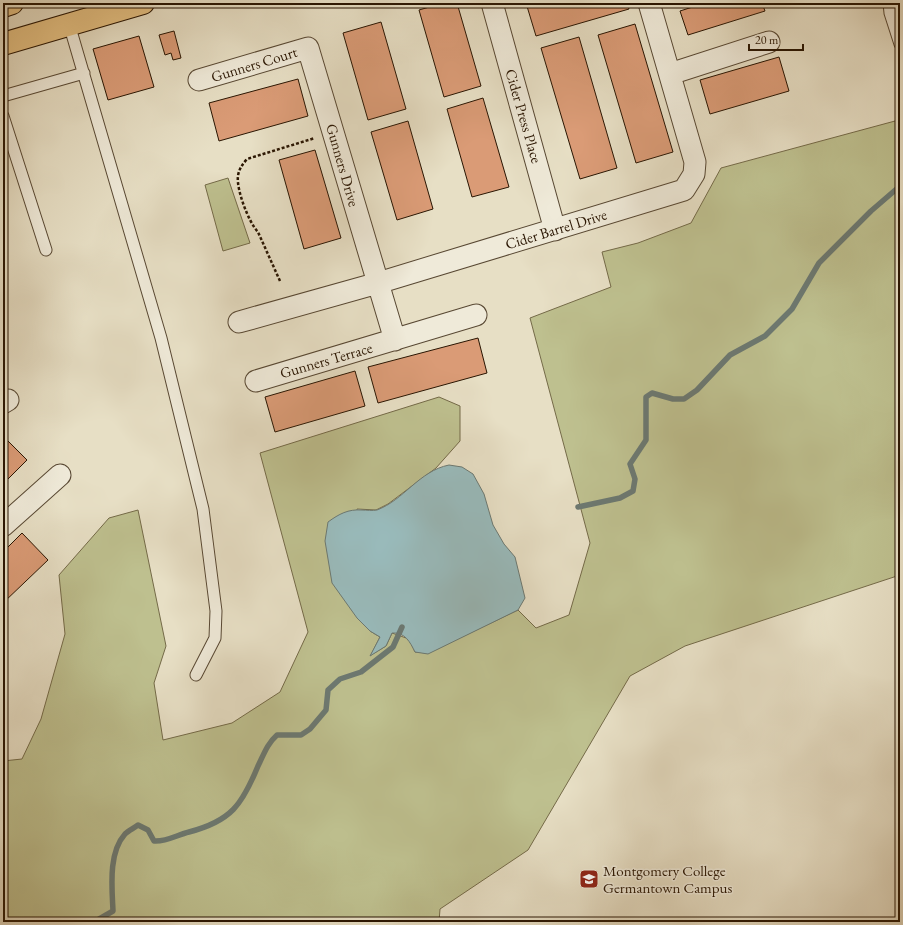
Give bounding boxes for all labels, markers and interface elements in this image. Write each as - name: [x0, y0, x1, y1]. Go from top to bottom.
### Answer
- scale bar: [749, 26, 803, 52]
- text: 20 m: [755, 32, 779, 48]
- street label: Gunners Court: [209, 42, 300, 86]
- street label: Cider Press Place: [501, 67, 547, 165]
- street label: Gunners Drive: [322, 121, 364, 209]
- street label: Cider Barrel Drive: [503, 205, 609, 253]
- street label: Gunners Terrace: [278, 338, 375, 382]
- place label: Montgomery College Germantown Campus: [603, 861, 732, 897]
- school or university icon: Montgomery College Germantown Campus: [578, 868, 600, 890]

